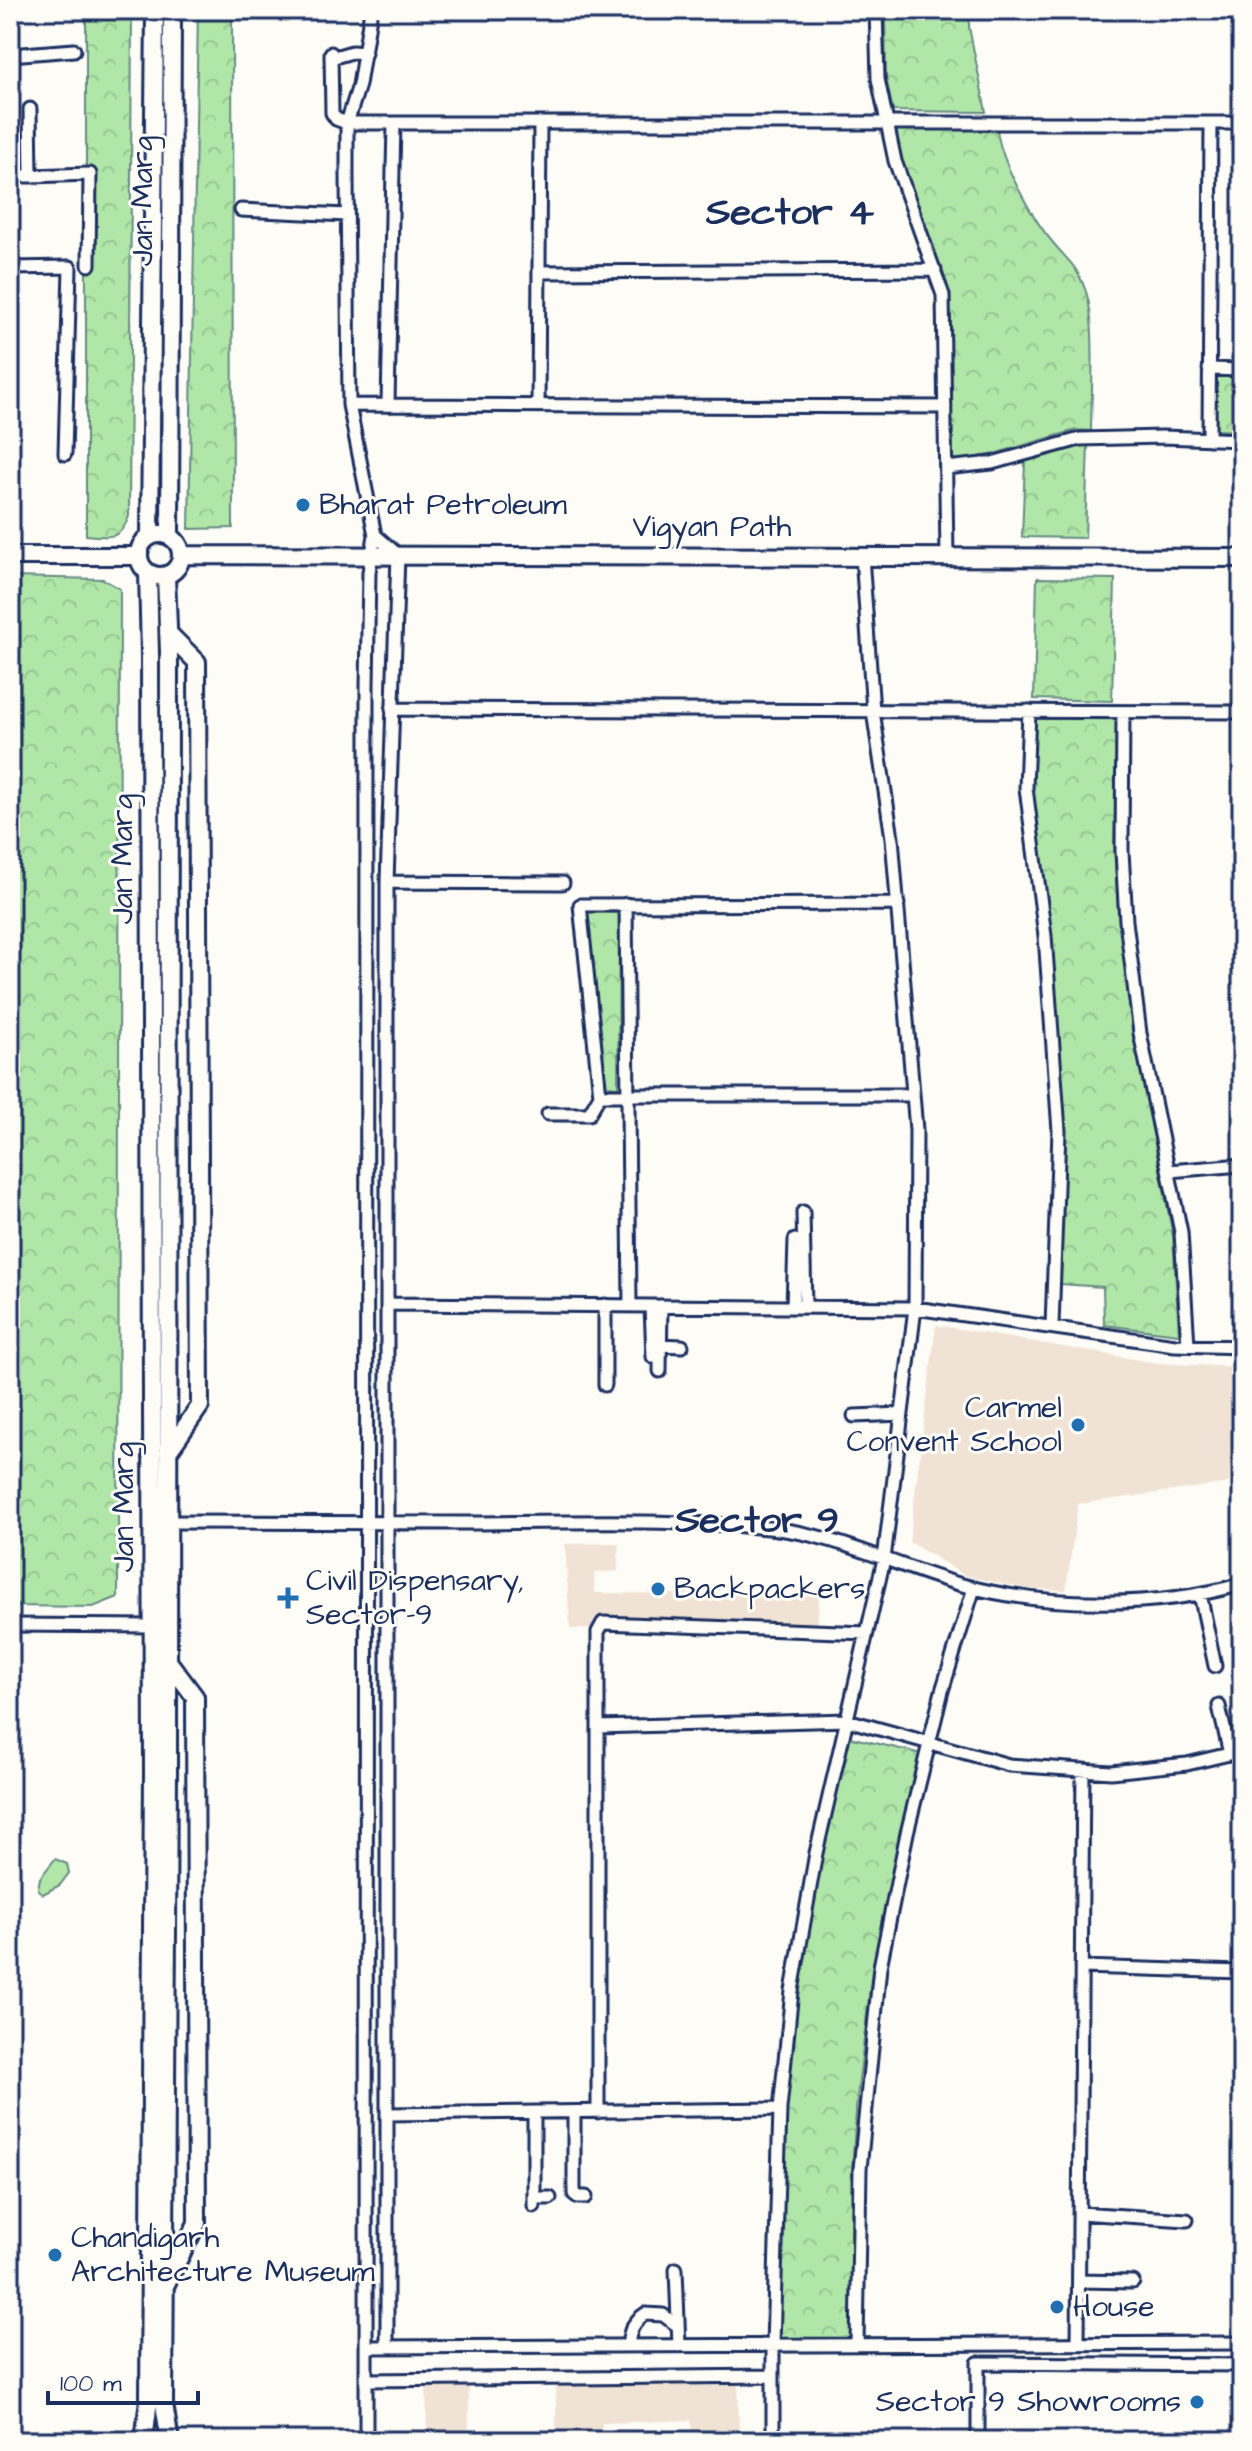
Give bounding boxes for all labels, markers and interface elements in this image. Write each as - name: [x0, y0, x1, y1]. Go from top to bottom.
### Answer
- street label: Jan Marg: [122, 136, 165, 266]
- district label: Sector 4: [705, 187, 874, 239]
- place label: Bharat Petroleum: [319, 484, 568, 526]
- marker: Bharat Petroleum: [294, 496, 312, 514]
- street label: Vigyan Path: [633, 506, 792, 549]
- street label: Jan Marg: [102, 794, 145, 924]
- place label: Carmel Convent School: [846, 1387, 1062, 1463]
- marker: Carmel Convent School: [1069, 1416, 1087, 1434]
- street label: Jan Marg: [103, 1442, 146, 1572]
- district label: Sector 9: [674, 1495, 839, 1547]
- place label: Civil Dispensary, Sector-9: [306, 1560, 524, 1636]
- place label: Backpackers: [674, 1568, 865, 1610]
- marker: Backpackers: [649, 1580, 667, 1598]
- marker: Civil Dispensary, Sector-9: [277, 1587, 299, 1609]
- place label: Chandigarh Architecture Museum: [71, 2217, 375, 2293]
- marker: Chandigarh Architecture Museum: [46, 2246, 64, 2264]
- place label: House: [1073, 2286, 1155, 2328]
- marker: House: [1048, 2298, 1066, 2316]
- scale bar: [48, 2355, 198, 2405]
- text: 100 m: [60, 2367, 122, 2401]
- place label: Sector 9 Showrooms: [876, 2381, 1181, 2423]
- marker: Sector 9 Showrooms: [1188, 2393, 1206, 2411]

